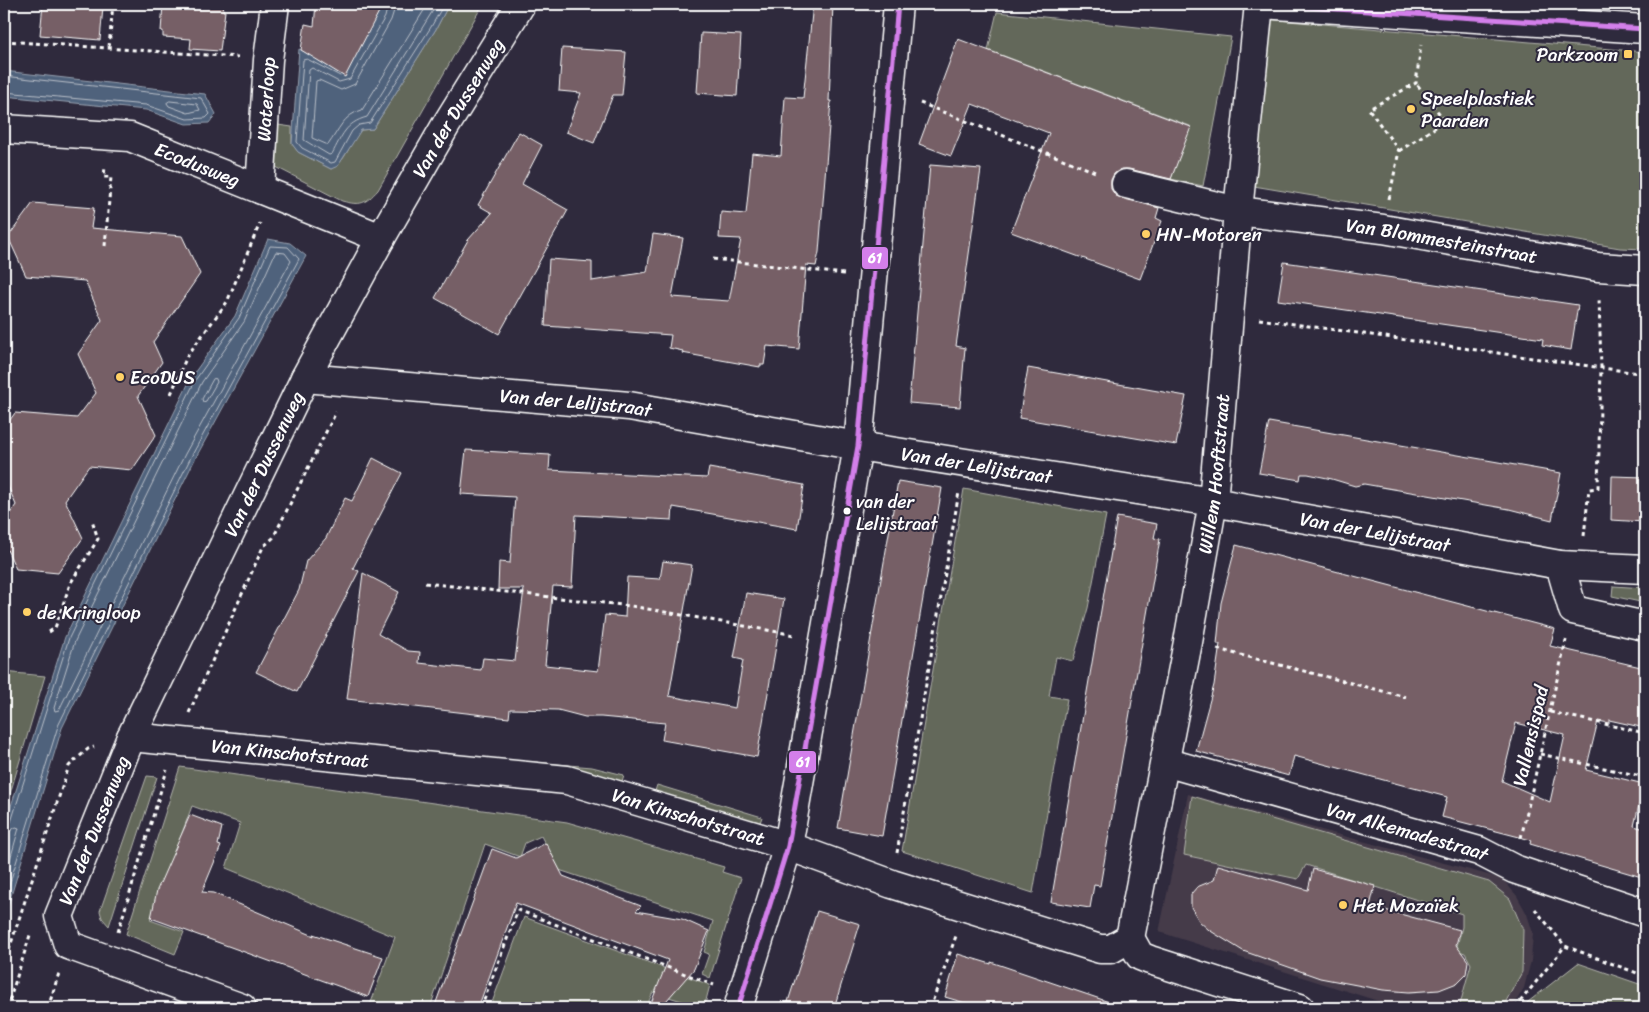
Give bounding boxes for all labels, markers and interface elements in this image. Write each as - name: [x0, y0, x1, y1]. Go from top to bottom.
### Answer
- street label: Van der Dussenweg: [403, 31, 514, 184]
- place label: Parkzoom: [1536, 38, 1618, 71]
- marker: Parkzoom: [1622, 48, 1634, 60]
- street label: Waterloop: [247, 56, 285, 142]
- place label: Speelplastiek Paarden: [1421, 82, 1535, 137]
- marker: Speelplastiek Paarden: [1405, 103, 1417, 115]
- street label: Ecodusweg: [150, 133, 245, 197]
- street label: Van Blommesteinstraat: [1344, 209, 1540, 273]
- place label: HN-Motoren: [1156, 218, 1262, 251]
- marker: HN-Motoren: [1140, 228, 1152, 240]
- line badge: 61: [861, 246, 889, 270]
- text: 61: [867, 246, 882, 271]
- place label: EcoDUS: [130, 361, 195, 394]
- marker: EcoDUS: [114, 371, 126, 383]
- street label: Van der Lelijstraat: [498, 379, 656, 427]
- street label: Van der Dussenweg: [214, 385, 314, 543]
- street label: Willem Hooftstraat: [1188, 392, 1239, 556]
- street label: Van der Lelijstraat: [899, 437, 1056, 494]
- place label: van der Lelijstraat: [856, 486, 938, 540]
- street label: Van der Lelijstraat: [1297, 502, 1455, 562]
- marker: van der Lelijstraat: [842, 506, 852, 516]
- place label: de Kringloop: [37, 596, 141, 629]
- marker: de Kringloop: [21, 606, 33, 618]
- street label: Vallensispad: [1503, 680, 1559, 790]
- street label: Van Kinschotstraat: [210, 729, 371, 777]
- street label: Van der Dussenweg: [49, 750, 139, 910]
- line badge: 61: [788, 750, 817, 774]
- text: 61: [795, 750, 810, 775]
- street label: Van Kinschotstraat: [608, 778, 769, 855]
- street label: Van Alkemadestraat: [1322, 793, 1496, 871]
- place label: Het Mozaïek: [1353, 889, 1459, 922]
- marker: Het Mozaïek: [1337, 899, 1349, 911]

